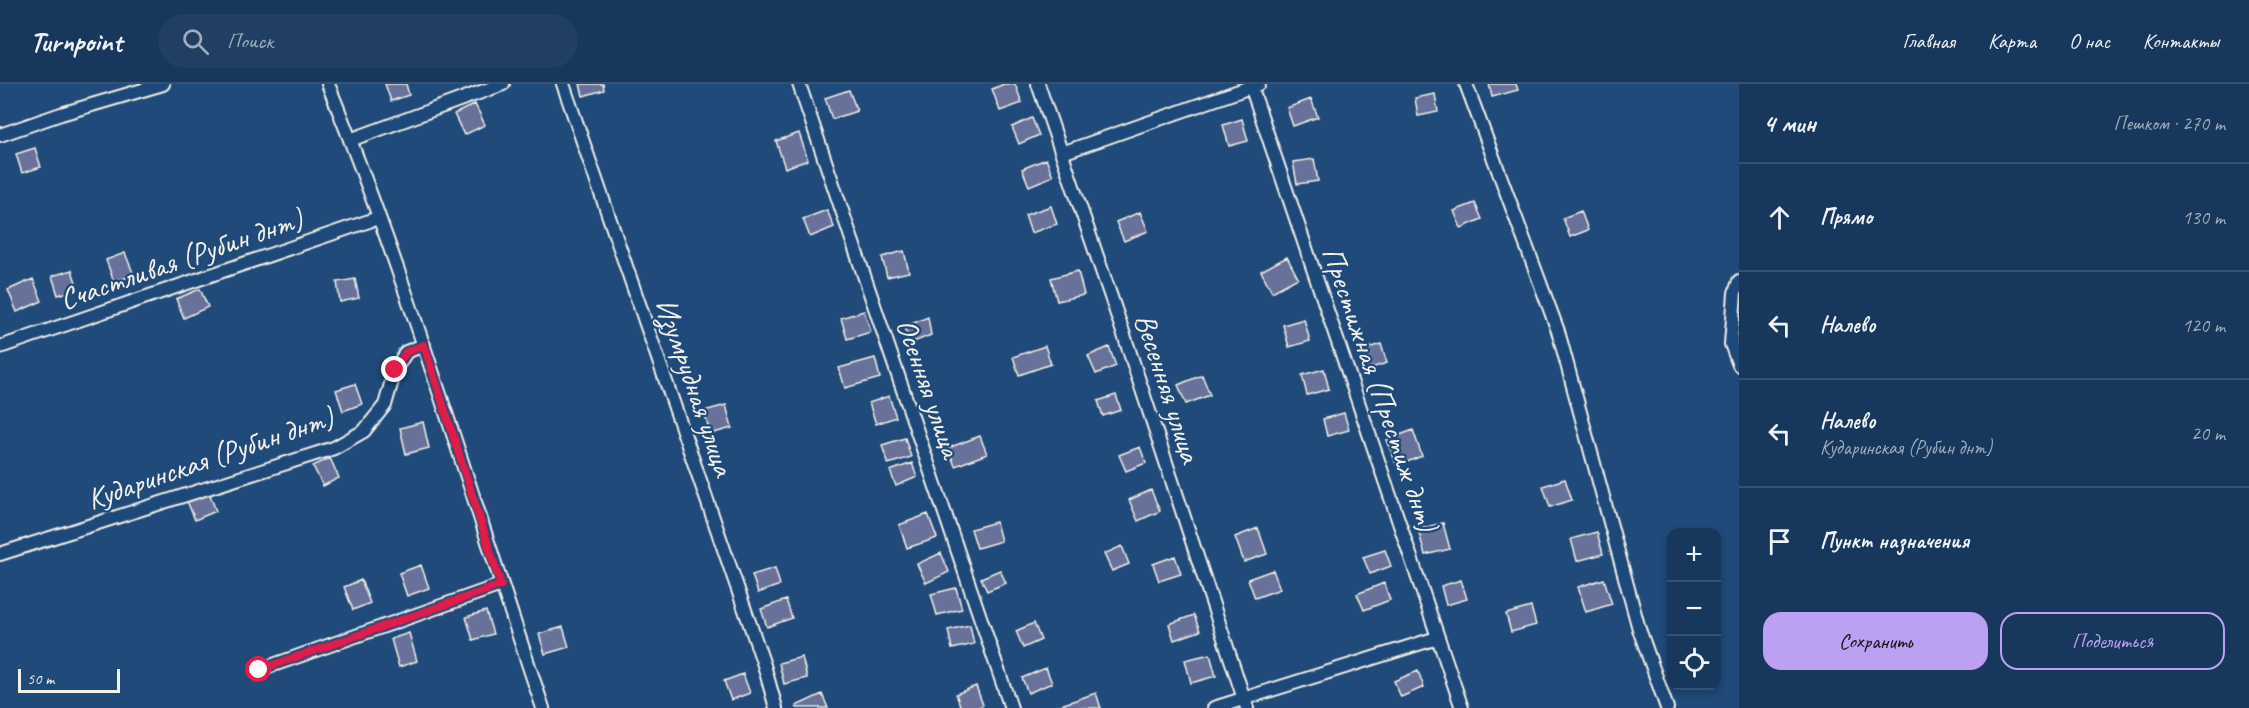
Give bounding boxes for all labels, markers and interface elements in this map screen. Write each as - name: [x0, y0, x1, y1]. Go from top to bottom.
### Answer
- search box: [158, 14, 578, 68]
- text: Turnpoint: [30, 24, 122, 59]
- icon: search: [179, 25, 212, 58]
- text: Поиск: [227, 27, 273, 55]
- text: Главная: [1902, 28, 1955, 54]
- text: Карта: [1988, 28, 2036, 54]
- text: О нас: [2069, 28, 2110, 54]
- text: Контакты: [2143, 28, 2219, 54]
- text: 4 мин: [1763, 107, 1816, 140]
- text: Пешком · 270 m: [2113, 111, 2225, 136]
- street label: Счастливая (Рубин днт): [55, 199, 309, 318]
- icon: ahead: [1763, 201, 1796, 234]
- text: Прямо: [1820, 203, 1872, 231]
- text: 130 m: [2182, 205, 2225, 230]
- street label: Престижная (Престиж днт): [1313, 242, 1447, 538]
- street label: Изумрудная улица: [647, 293, 744, 483]
- street label: Весенняя улица: [1126, 309, 1211, 469]
- icon: left: [1763, 309, 1796, 342]
- text: Налево: [1820, 311, 1876, 339]
- text: 120 m: [2182, 313, 2225, 338]
- street label: Осенняя улица: [888, 314, 971, 465]
- route end: [381, 356, 407, 382]
- street label: Кударинская (Рубин днт): [82, 397, 340, 518]
- text: Налево: [1820, 407, 1876, 435]
- icon: left: [1763, 417, 1796, 450]
- text: 20 m: [2191, 421, 2225, 446]
- text: Кударинская (Рубин днт): [1820, 435, 1992, 460]
- icon: arrive: [1763, 525, 1796, 558]
- text: Пункт назначения: [1820, 527, 1969, 555]
- map controls: [1667, 528, 1721, 690]
- button: +: [1667, 528, 1721, 582]
- button: −: [1667, 582, 1721, 636]
- button: Сохранить: [1763, 612, 1988, 670]
- button: Поделиться: [2000, 612, 2225, 670]
- button: locate: [1667, 636, 1721, 690]
- route start: [245, 656, 271, 682]
- scale bar: [18, 666, 120, 694]
- text: 50 m: [27, 669, 54, 689]

